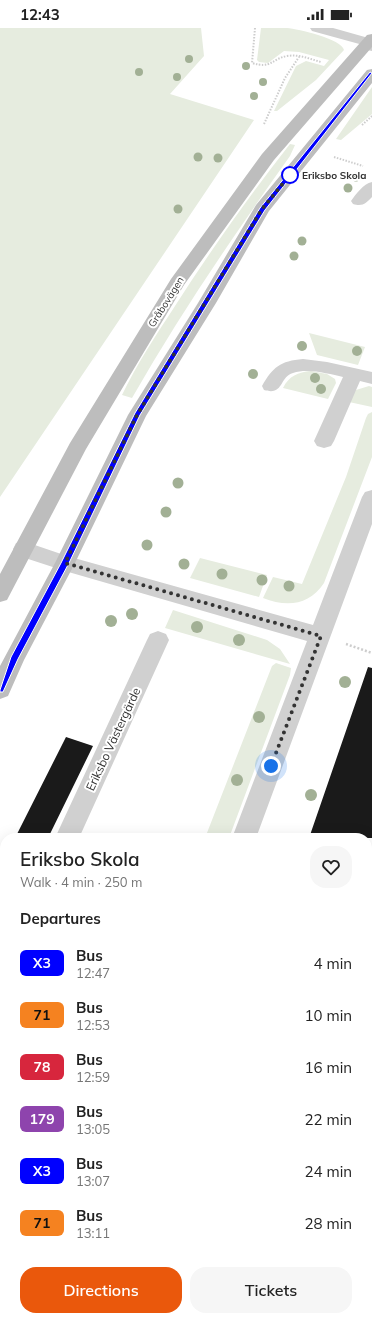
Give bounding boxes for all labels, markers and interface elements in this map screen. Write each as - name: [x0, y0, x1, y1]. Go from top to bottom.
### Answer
- text: 12:43: [20, 5, 60, 24]
- marker: Eriksbo Skola: [281, 166, 299, 184]
- place label: Eriksbo Skola: [302, 169, 366, 182]
- street label: Gråbovägen: [145, 274, 187, 330]
- street label: Eriksbo Västergärde: [82, 685, 144, 793]
- your location: [261, 756, 281, 776]
- button: heart: [310, 846, 352, 888]
- text: Eriksbo Skola: [20, 847, 139, 871]
- text: Walk · 4 min · 250 m: [20, 874, 142, 890]
- text: Departures: [20, 909, 101, 928]
- text: Bus: [76, 946, 103, 965]
- text: X3: [33, 954, 51, 972]
- text: 4 min: [314, 954, 352, 973]
- text: 12:47: [76, 965, 110, 981]
- text: Bus: [76, 998, 103, 1017]
- text: 71: [34, 1006, 50, 1024]
- text: 10 min: [305, 1006, 352, 1025]
- text: 12:53: [76, 1017, 110, 1033]
- text: Bus: [76, 1050, 103, 1069]
- text: 78: [34, 1058, 50, 1076]
- text: 16 min: [305, 1058, 352, 1077]
- text: 12:59: [76, 1069, 110, 1085]
- text: Bus: [76, 1102, 103, 1121]
- text: 179: [29, 1110, 55, 1128]
- text: 22 min: [305, 1110, 352, 1129]
- text: 13:05: [76, 1121, 110, 1137]
- text: Bus: [76, 1154, 103, 1173]
- text: X3: [33, 1162, 51, 1180]
- text: 24 min: [305, 1162, 352, 1181]
- text: 13:07: [76, 1173, 110, 1189]
- text: Bus: [76, 1206, 103, 1225]
- text: 71: [34, 1214, 50, 1232]
- text: 28 min: [305, 1214, 352, 1233]
- text: 13:11: [76, 1225, 110, 1241]
- button: Directions: [20, 1267, 182, 1313]
- button: Tickets: [190, 1267, 352, 1313]

